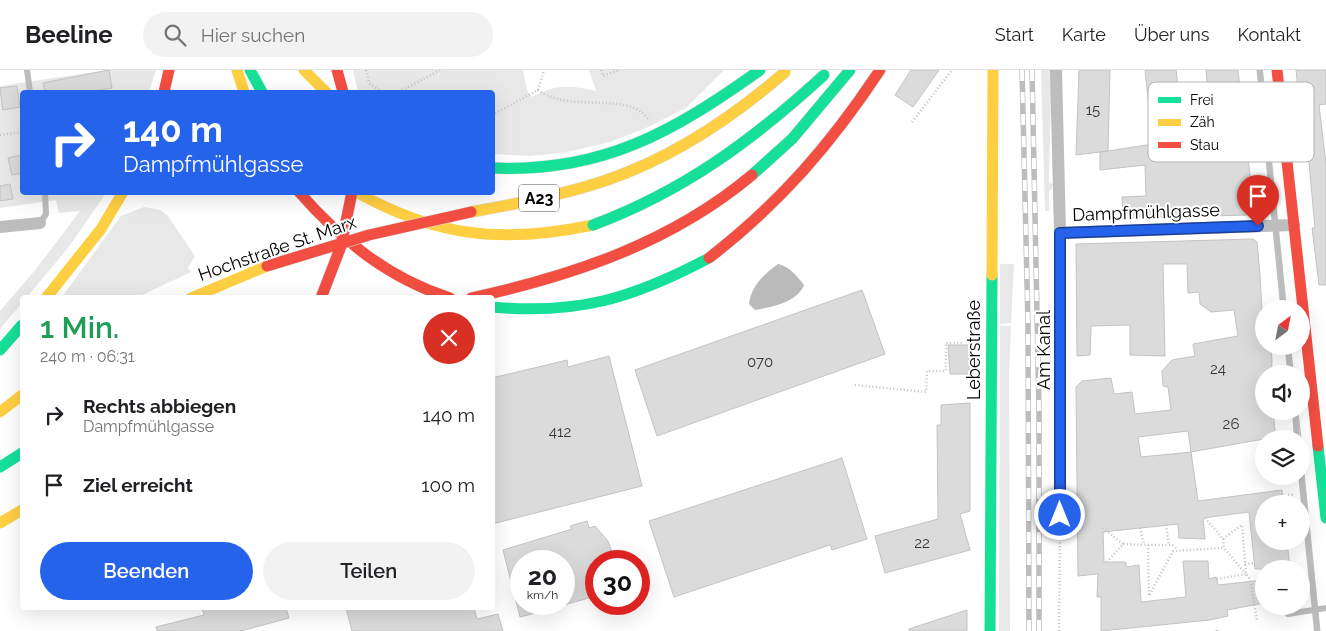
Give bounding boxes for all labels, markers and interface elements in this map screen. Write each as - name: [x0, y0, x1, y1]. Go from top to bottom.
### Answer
- search box: [143, 12, 493, 57]
- text: Beeline: [25, 20, 113, 49]
- icon: search: [161, 21, 189, 49]
- text: Hier suchen: [201, 24, 305, 46]
- text: Start: [995, 24, 1034, 45]
- text: Karte: [1062, 24, 1106, 45]
- text: Über uns: [1134, 24, 1209, 45]
- text: Kontakt: [1237, 24, 1301, 45]
- legend: [1148, 82, 1314, 162]
- text: Frei: [1190, 92, 1214, 108]
- house number: 15: [1086, 101, 1100, 119]
- text: 140 m: [123, 109, 223, 150]
- icon: right: [40, 110, 105, 175]
- text: Zäh: [1190, 114, 1215, 130]
- text: Stau: [1190, 137, 1219, 153]
- text: Dampfmühlgasse: [123, 151, 303, 177]
- pin: [1237, 175, 1279, 226]
- icon: arrive: [1244, 182, 1272, 210]
- road number: A23: [519, 185, 559, 212]
- street label: Dampfmühlgasse: [1072, 199, 1221, 225]
- street label: Hochstraße St. Marx: [195, 211, 359, 285]
- street label: Leberstraße: [963, 299, 984, 400]
- north arrow: [1255, 300, 1310, 355]
- map controls: [1255, 300, 1310, 615]
- text: 1 Min.: [40, 310, 119, 345]
- street label: Am Kanal: [1033, 310, 1054, 390]
- button: close: [423, 312, 475, 364]
- text: 240 m · 06:31: [40, 347, 135, 366]
- house number: 070: [747, 353, 773, 371]
- house number: 24: [1210, 360, 1226, 378]
- button: sound: [1255, 365, 1310, 420]
- text: Rechts abbiegen: [83, 395, 236, 417]
- icon: right: [40, 401, 68, 429]
- text: 140 m: [423, 404, 475, 426]
- house number: 26: [1223, 415, 1239, 433]
- text: Dampfmühlgasse: [83, 417, 214, 436]
- house number: 412: [549, 423, 571, 441]
- button: layers: [1255, 430, 1310, 485]
- icon: arrive: [40, 471, 68, 499]
- text: Ziel erreicht: [83, 474, 193, 496]
- text: 100 m: [421, 474, 475, 496]
- position arrow: [1033, 488, 1085, 540]
- button: +: [1255, 495, 1310, 550]
- house number: 22: [914, 534, 930, 552]
- button: Beenden: [40, 542, 253, 600]
- button: Teilen: [263, 542, 475, 600]
- speed limit sign: 30: [585, 550, 650, 615]
- button: −: [1255, 560, 1310, 615]
- text: 20: [528, 561, 557, 591]
- text: km/h: [527, 588, 558, 602]

